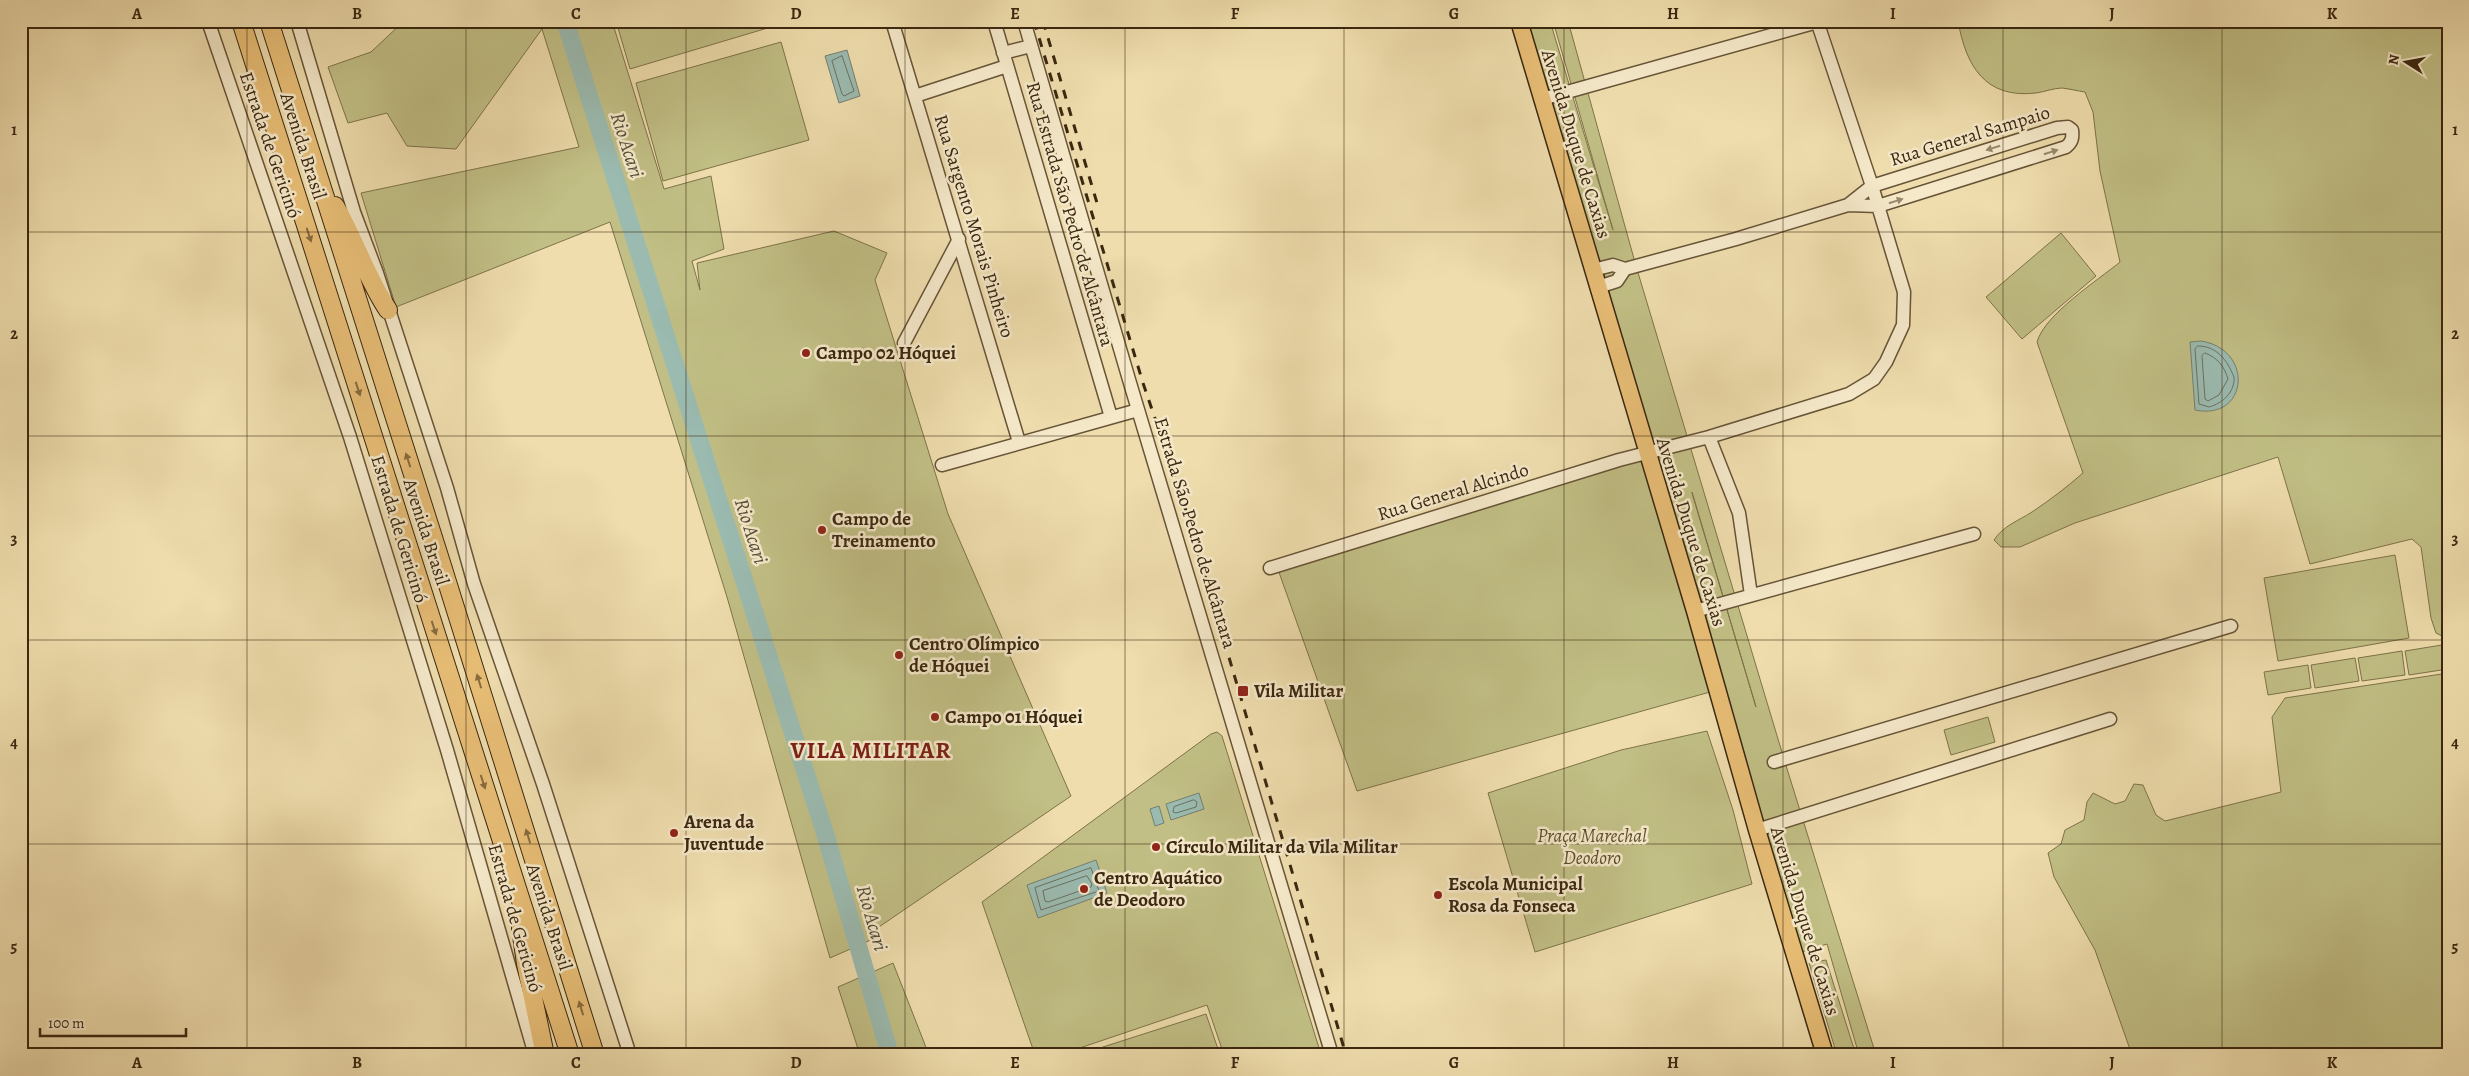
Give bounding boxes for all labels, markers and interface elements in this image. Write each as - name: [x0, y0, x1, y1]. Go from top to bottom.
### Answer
- text: A: [131, 3, 143, 25]
- text: B: [352, 3, 362, 25]
- text: C: [571, 3, 581, 25]
- text: D: [790, 3, 802, 25]
- text: E: [1010, 3, 1020, 25]
- text: F: [1231, 3, 1240, 25]
- text: G: [1449, 3, 1459, 25]
- text: H: [1667, 3, 1679, 25]
- text: I: [1890, 3, 1896, 25]
- text: J: [2109, 3, 2115, 25]
- text: K: [2327, 3, 2338, 25]
- north arrow: [2382, 38, 2432, 88]
- street label: Avenida Duque de Caxias: [1535, 45, 1617, 242]
- text: N: [2383, 53, 2404, 66]
- street label: Estrada de Gericinó: [233, 68, 307, 222]
- street label: Rua Estrada São Pedro de Alcântara: [1020, 79, 1120, 350]
- street label: Avenida Brasil: [273, 88, 333, 203]
- street label: Rua General Sampaio: [1887, 99, 2053, 173]
- water label: Rio Acari: [604, 109, 650, 181]
- street label: Rua Sargento Morais Pinheiro: [928, 111, 1020, 341]
- text: 1: [11, 119, 17, 141]
- text: 1: [2452, 119, 2458, 141]
- one-way arrow: [1985, 145, 2000, 152]
- one-way arrow: [2043, 147, 2058, 155]
- one-way arrow: [1889, 196, 1904, 204]
- one-way arrow: [306, 227, 313, 242]
- text: 2: [10, 323, 18, 345]
- text: 2: [2451, 323, 2459, 345]
- place label: Campo 02 Hóquei: [816, 340, 957, 366]
- marker: Campo 02 Hóquei: [800, 347, 812, 359]
- one-way arrow: [355, 382, 363, 397]
- street label: Estrada São Pedro de Alcântara: [1147, 414, 1243, 652]
- street label: Avenida Duque de Caxias: [1650, 433, 1732, 630]
- street label: Estrada de Gericinó: [364, 452, 434, 606]
- one-way arrow: [404, 452, 412, 467]
- street label: Rua General Alcindo: [1374, 457, 1532, 527]
- street label: Avenida Brasil: [396, 474, 456, 589]
- water label: Rio Acari: [728, 495, 774, 567]
- place label: Campo de Treinamento: [832, 506, 936, 554]
- marker: Campo de Treinamento: [816, 524, 828, 536]
- text: 3: [11, 528, 18, 550]
- text: 3: [2452, 528, 2459, 550]
- one-way arrow: [431, 620, 438, 635]
- place label: Centro Olímpico de Hóquei: [909, 631, 1040, 679]
- marker: Centro Olímpico de Hóquei: [893, 649, 905, 661]
- one-way arrow: [475, 673, 483, 688]
- place label: Vila Militar: [1253, 678, 1343, 704]
- marker: Vila Militar: [1236, 684, 1250, 698]
- place label: Campo 01 Hóquei: [945, 704, 1083, 730]
- marker: Campo 01 Hóquei: [929, 711, 941, 723]
- text: 4: [10, 732, 18, 754]
- text: 4: [2451, 732, 2459, 754]
- district label: VILA MILITAR: [789, 734, 952, 766]
- one-way arrow: [480, 775, 488, 790]
- place label: Arena da Juventude: [683, 809, 764, 857]
- street label: Avenida Duque de Caxias: [1764, 822, 1846, 1019]
- park label: Praça Marechal Deodoro: [1537, 823, 1647, 871]
- marker: Arena da Juventude: [668, 827, 680, 839]
- one-way arrow: [523, 829, 531, 844]
- place label: Círculo Militar da Vila Militar: [1166, 834, 1398, 860]
- street label: Estrada de Gericinó: [481, 841, 549, 995]
- marker: Círculo Militar da Vila Militar: [1150, 841, 1162, 853]
- street label: Avenida Brasil: [519, 859, 579, 974]
- place label: Centro Aquático de Deodoro: [1094, 865, 1222, 913]
- place label: Escola Municipal Rosa da Fonseca: [1448, 871, 1583, 919]
- water label: Rio Acari: [850, 882, 894, 954]
- marker: Centro Aquático de Deodoro: [1078, 883, 1090, 895]
- marker: Escola Municipal Rosa da Fonseca: [1432, 889, 1444, 901]
- text: 5: [11, 936, 18, 958]
- text: 5: [2452, 936, 2459, 958]
- one-way arrow: [577, 1001, 584, 1016]
- scale bar: [40, 1006, 186, 1038]
- text: 100 m: [48, 1013, 85, 1033]
- text: A: [131, 1052, 143, 1074]
- text: B: [352, 1052, 362, 1074]
- text: C: [571, 1052, 581, 1074]
- text: D: [790, 1052, 802, 1074]
- text: E: [1010, 1052, 1020, 1074]
- text: F: [1231, 1052, 1240, 1074]
- text: G: [1449, 1052, 1459, 1074]
- text: H: [1667, 1052, 1679, 1074]
- text: I: [1890, 1052, 1896, 1074]
- text: J: [2109, 1052, 2115, 1074]
- text: K: [2327, 1052, 2338, 1074]

